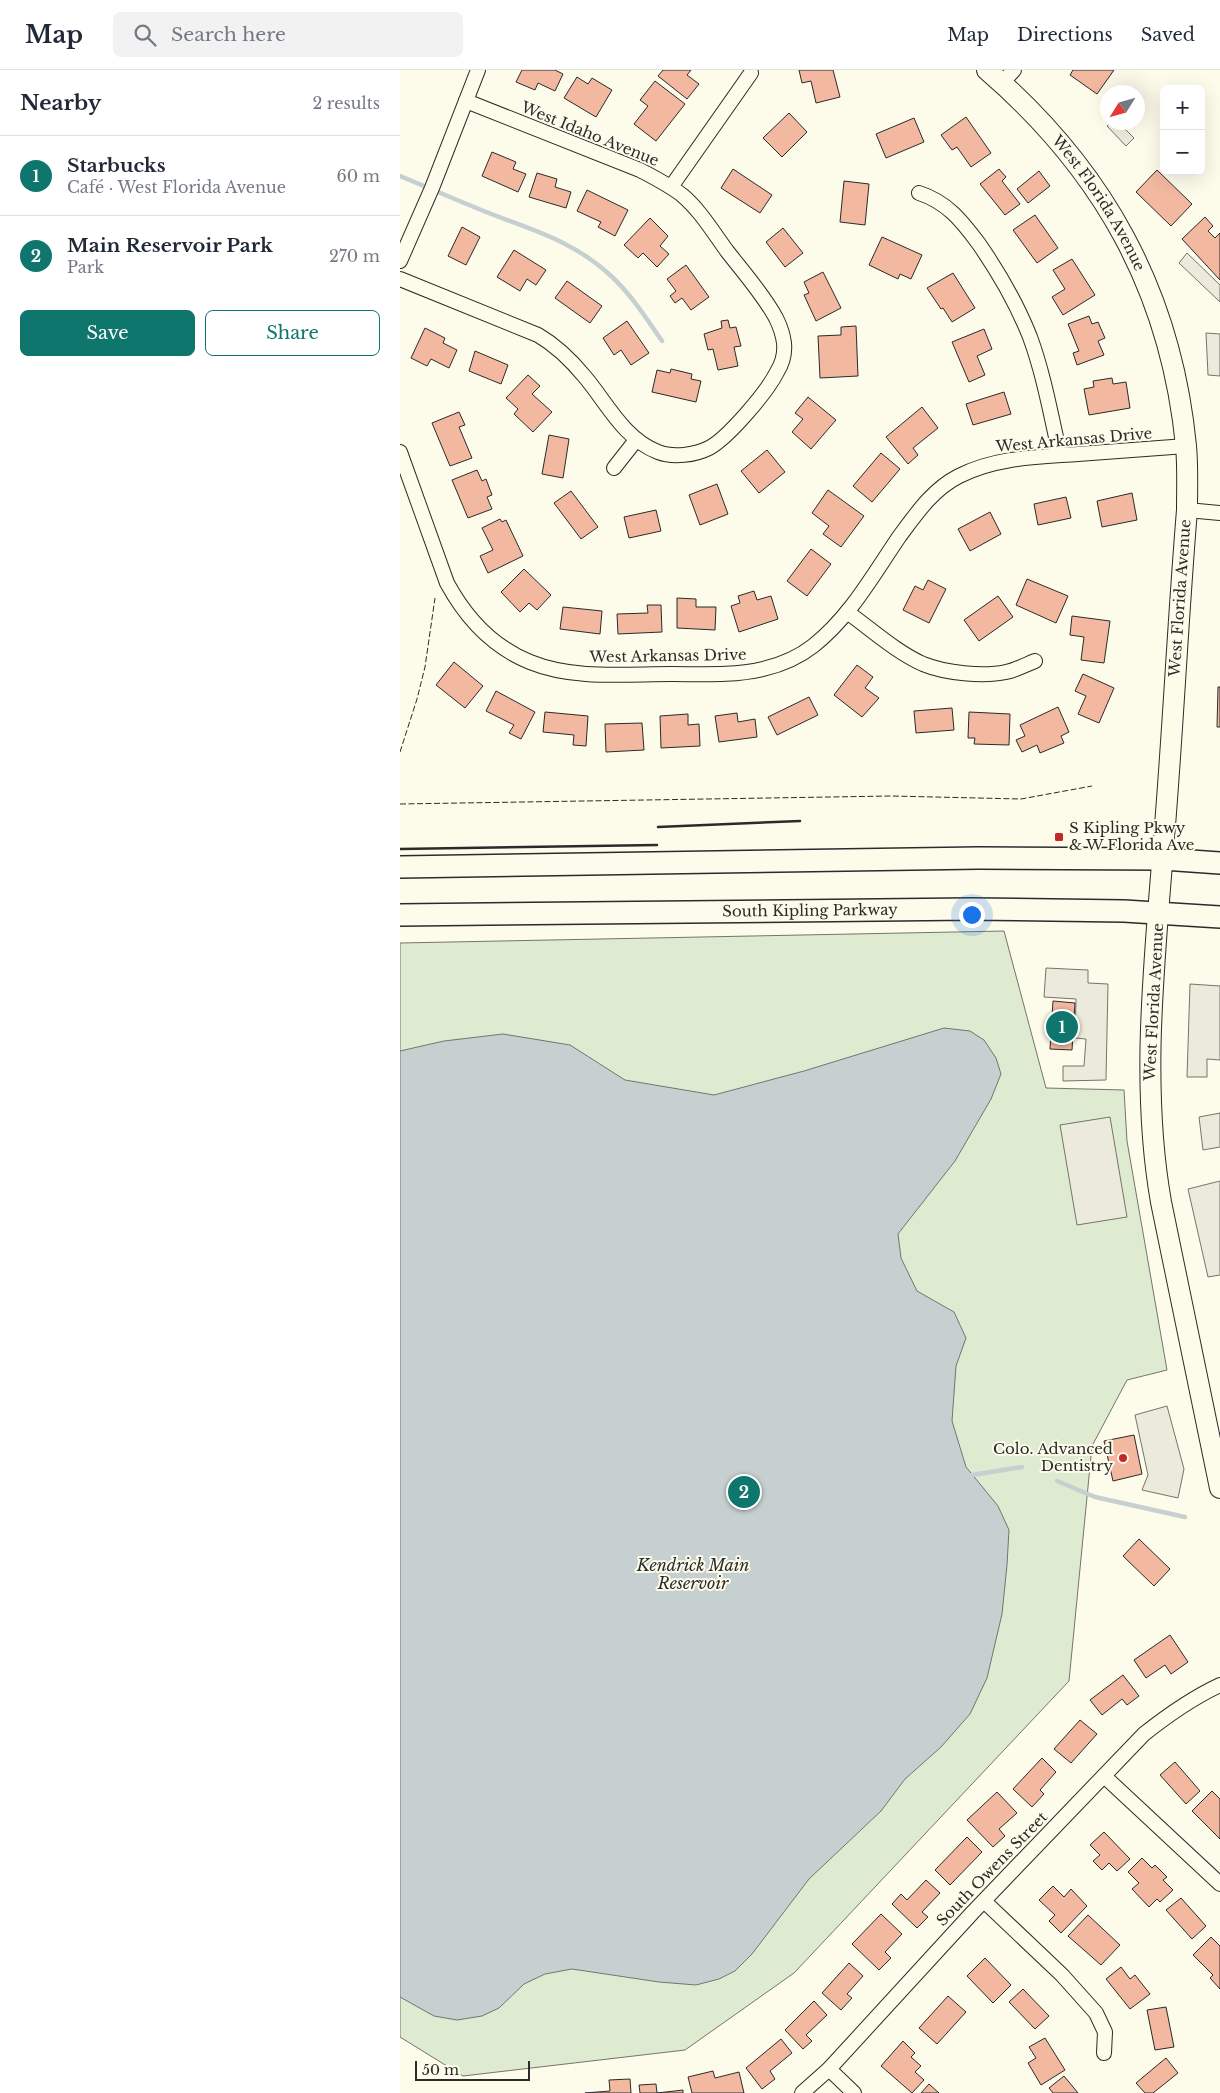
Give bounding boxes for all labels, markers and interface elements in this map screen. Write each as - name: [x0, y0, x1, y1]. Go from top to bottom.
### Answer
- search box: [113, 12, 463, 57]
- text: Map: [25, 20, 83, 49]
- icon: search: [131, 21, 159, 49]
- text: Search here: [171, 23, 286, 46]
- text: Map: [947, 24, 989, 46]
- text: Directions: [1017, 24, 1113, 46]
- text: Saved: [1141, 24, 1195, 46]
- north arrow: [1100, 85, 1145, 130]
- map controls: [1160, 85, 1205, 175]
- button: +: [1160, 85, 1205, 130]
- text: Nearby: [20, 90, 101, 116]
- text: 2 results: [312, 93, 380, 113]
- street label: West Idaho Avenue: [518, 97, 662, 170]
- street label: West Florida Avenue: [1048, 130, 1150, 274]
- button: −: [1160, 130, 1205, 175]
- text: Starbucks: [67, 154, 166, 177]
- text: 1: [33, 166, 39, 186]
- text: 60 m: [337, 166, 380, 186]
- text: Café · West Florida Avenue: [67, 177, 286, 197]
- text: Main Reservoir Park: [67, 234, 273, 257]
- text: 2: [31, 246, 41, 266]
- text: 270 m: [329, 246, 380, 266]
- text: Park: [67, 257, 104, 277]
- button: Save: [20, 310, 195, 356]
- button: Share: [205, 310, 380, 356]
- street label: West Arkansas Drive: [994, 423, 1153, 456]
- street label: West Florida Avenue: [1164, 519, 1194, 678]
- street label: West Arkansas Drive: [588, 645, 747, 666]
- place label: S Kipling Pkwy & W Florida Ave: [1069, 818, 1194, 854]
- marker: S Kipling Pkwy & W Florida Ave: [1053, 831, 1065, 843]
- street label: South Kipling Parkway: [722, 900, 898, 921]
- your location: [959, 902, 985, 928]
- street label: West Florida Avenue: [1140, 923, 1167, 1082]
- pin: 1: [1046, 1008, 1078, 1046]
- place label: Colo. Advanced Dentistry: [993, 1439, 1113, 1475]
- marker: Colo. Advanced Dentistry: [1117, 1452, 1129, 1464]
- pin: 2: [728, 1473, 760, 1511]
- water label: Kendrick Main Reservoir: [636, 1555, 749, 1593]
- street label: South Owens Street: [932, 1807, 1051, 1930]
- scale bar: [415, 2058, 530, 2081]
- text: 50 m: [422, 2061, 459, 2079]

